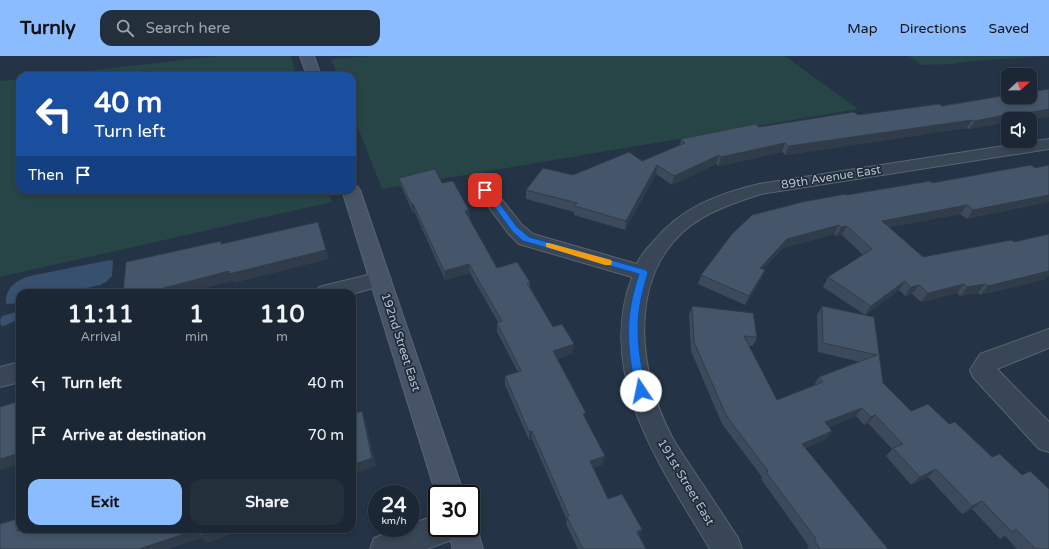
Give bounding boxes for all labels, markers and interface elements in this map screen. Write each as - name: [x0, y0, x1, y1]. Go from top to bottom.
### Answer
- search box: [100, 10, 380, 46]
- text: Turnly: [20, 17, 76, 39]
- icon: search: [114, 17, 136, 39]
- text: Search here: [146, 19, 230, 37]
- text: Map: [847, 20, 878, 37]
- text: Directions: [900, 20, 967, 37]
- text: Saved: [989, 20, 1029, 37]
- north arrow: [1001, 68, 1037, 104]
- map controls: [1001, 68, 1037, 148]
- text: 40 m: [94, 86, 162, 120]
- icon: left: [28, 88, 80, 140]
- button: sound: [1001, 112, 1037, 148]
- text: Turn left: [94, 120, 166, 142]
- street label: 89th Avenue East: [780, 162, 882, 192]
- icon: arrive: [72, 164, 94, 186]
- text: Then: [28, 166, 64, 184]
- pin: [468, 173, 502, 207]
- icon: arrive: [474, 179, 496, 201]
- street label: 192nd Street East: [378, 291, 424, 393]
- text: 11:11: [67, 300, 134, 329]
- text: 1: [189, 300, 204, 329]
- text: 110: [259, 300, 305, 329]
- text: Arrival: [80, 329, 121, 345]
- text: min: [185, 329, 208, 345]
- text: m: [276, 329, 288, 345]
- position arrow: [620, 370, 662, 412]
- icon: left: [28, 372, 50, 394]
- text: Turn left: [62, 374, 122, 392]
- text: 40 m: [307, 374, 344, 392]
- icon: arrive: [28, 424, 50, 446]
- text: Arrive at destination: [62, 426, 206, 444]
- text: 70 m: [307, 426, 344, 444]
- street label: 191st Street East: [655, 436, 717, 528]
- button: Exit: [28, 479, 182, 525]
- button: Share: [190, 479, 344, 525]
- speed limit sign: 30: [428, 485, 480, 537]
- text: 24: [381, 494, 407, 518]
- text: km/h: [381, 515, 407, 527]

